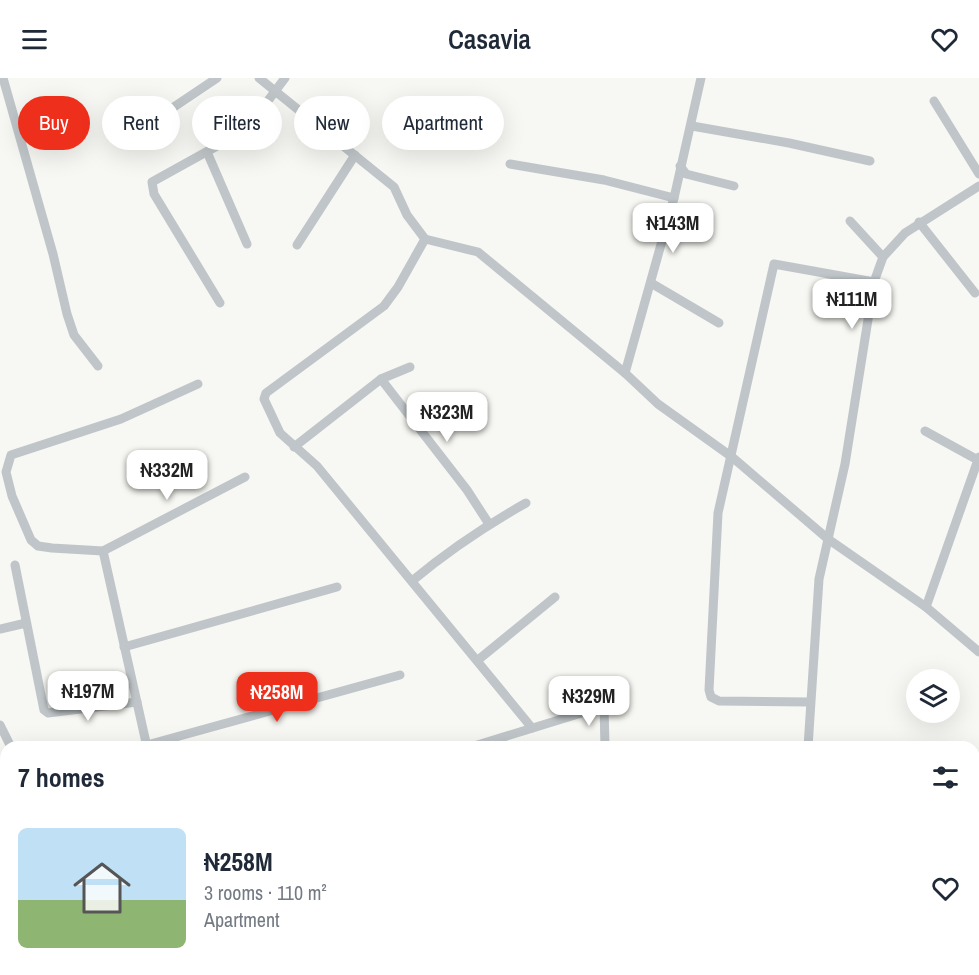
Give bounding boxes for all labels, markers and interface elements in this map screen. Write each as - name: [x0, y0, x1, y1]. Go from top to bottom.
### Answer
- text: Casavia: [448, 21, 531, 57]
- icon: menu: [18, 23, 51, 56]
- icon: heart: [928, 23, 961, 56]
- chip: Buy: [18, 96, 90, 150]
- chip: Rent: [102, 96, 180, 150]
- chip: Filters: [192, 96, 282, 150]
- chip: New: [294, 96, 370, 150]
- chip: Apartment: [382, 96, 504, 150]
- pin: ₦143M: [631, 203, 715, 254]
- text: ₦143M: [647, 209, 699, 236]
- pin: ₦111M: [810, 279, 894, 330]
- text: ₦111M: [826, 285, 878, 312]
- pin: ₦323M: [405, 392, 489, 443]
- text: ₦323M: [421, 398, 473, 425]
- pin: ₦332M: [125, 450, 209, 501]
- text: ₦332M: [141, 456, 193, 483]
- map controls: [906, 669, 960, 723]
- button: layers: [906, 669, 960, 723]
- pin: ₦197M: [46, 671, 130, 722]
- pin: ₦258M: [235, 672, 319, 723]
- pin: ₦329M: [547, 676, 631, 727]
- text: ₦197M: [62, 677, 114, 704]
- text: ₦258M: [251, 678, 303, 705]
- text: ₦329M: [563, 682, 615, 709]
- text: 7 homes: [18, 760, 105, 795]
- icon: filters: [929, 761, 962, 794]
- text: ₦258M: [204, 844, 273, 879]
- icon: home: [66, 852, 138, 924]
- icon: heart: [929, 872, 962, 905]
- text: 3 rooms · 110 m²: [204, 879, 327, 906]
- text: Apartment: [204, 906, 280, 933]

